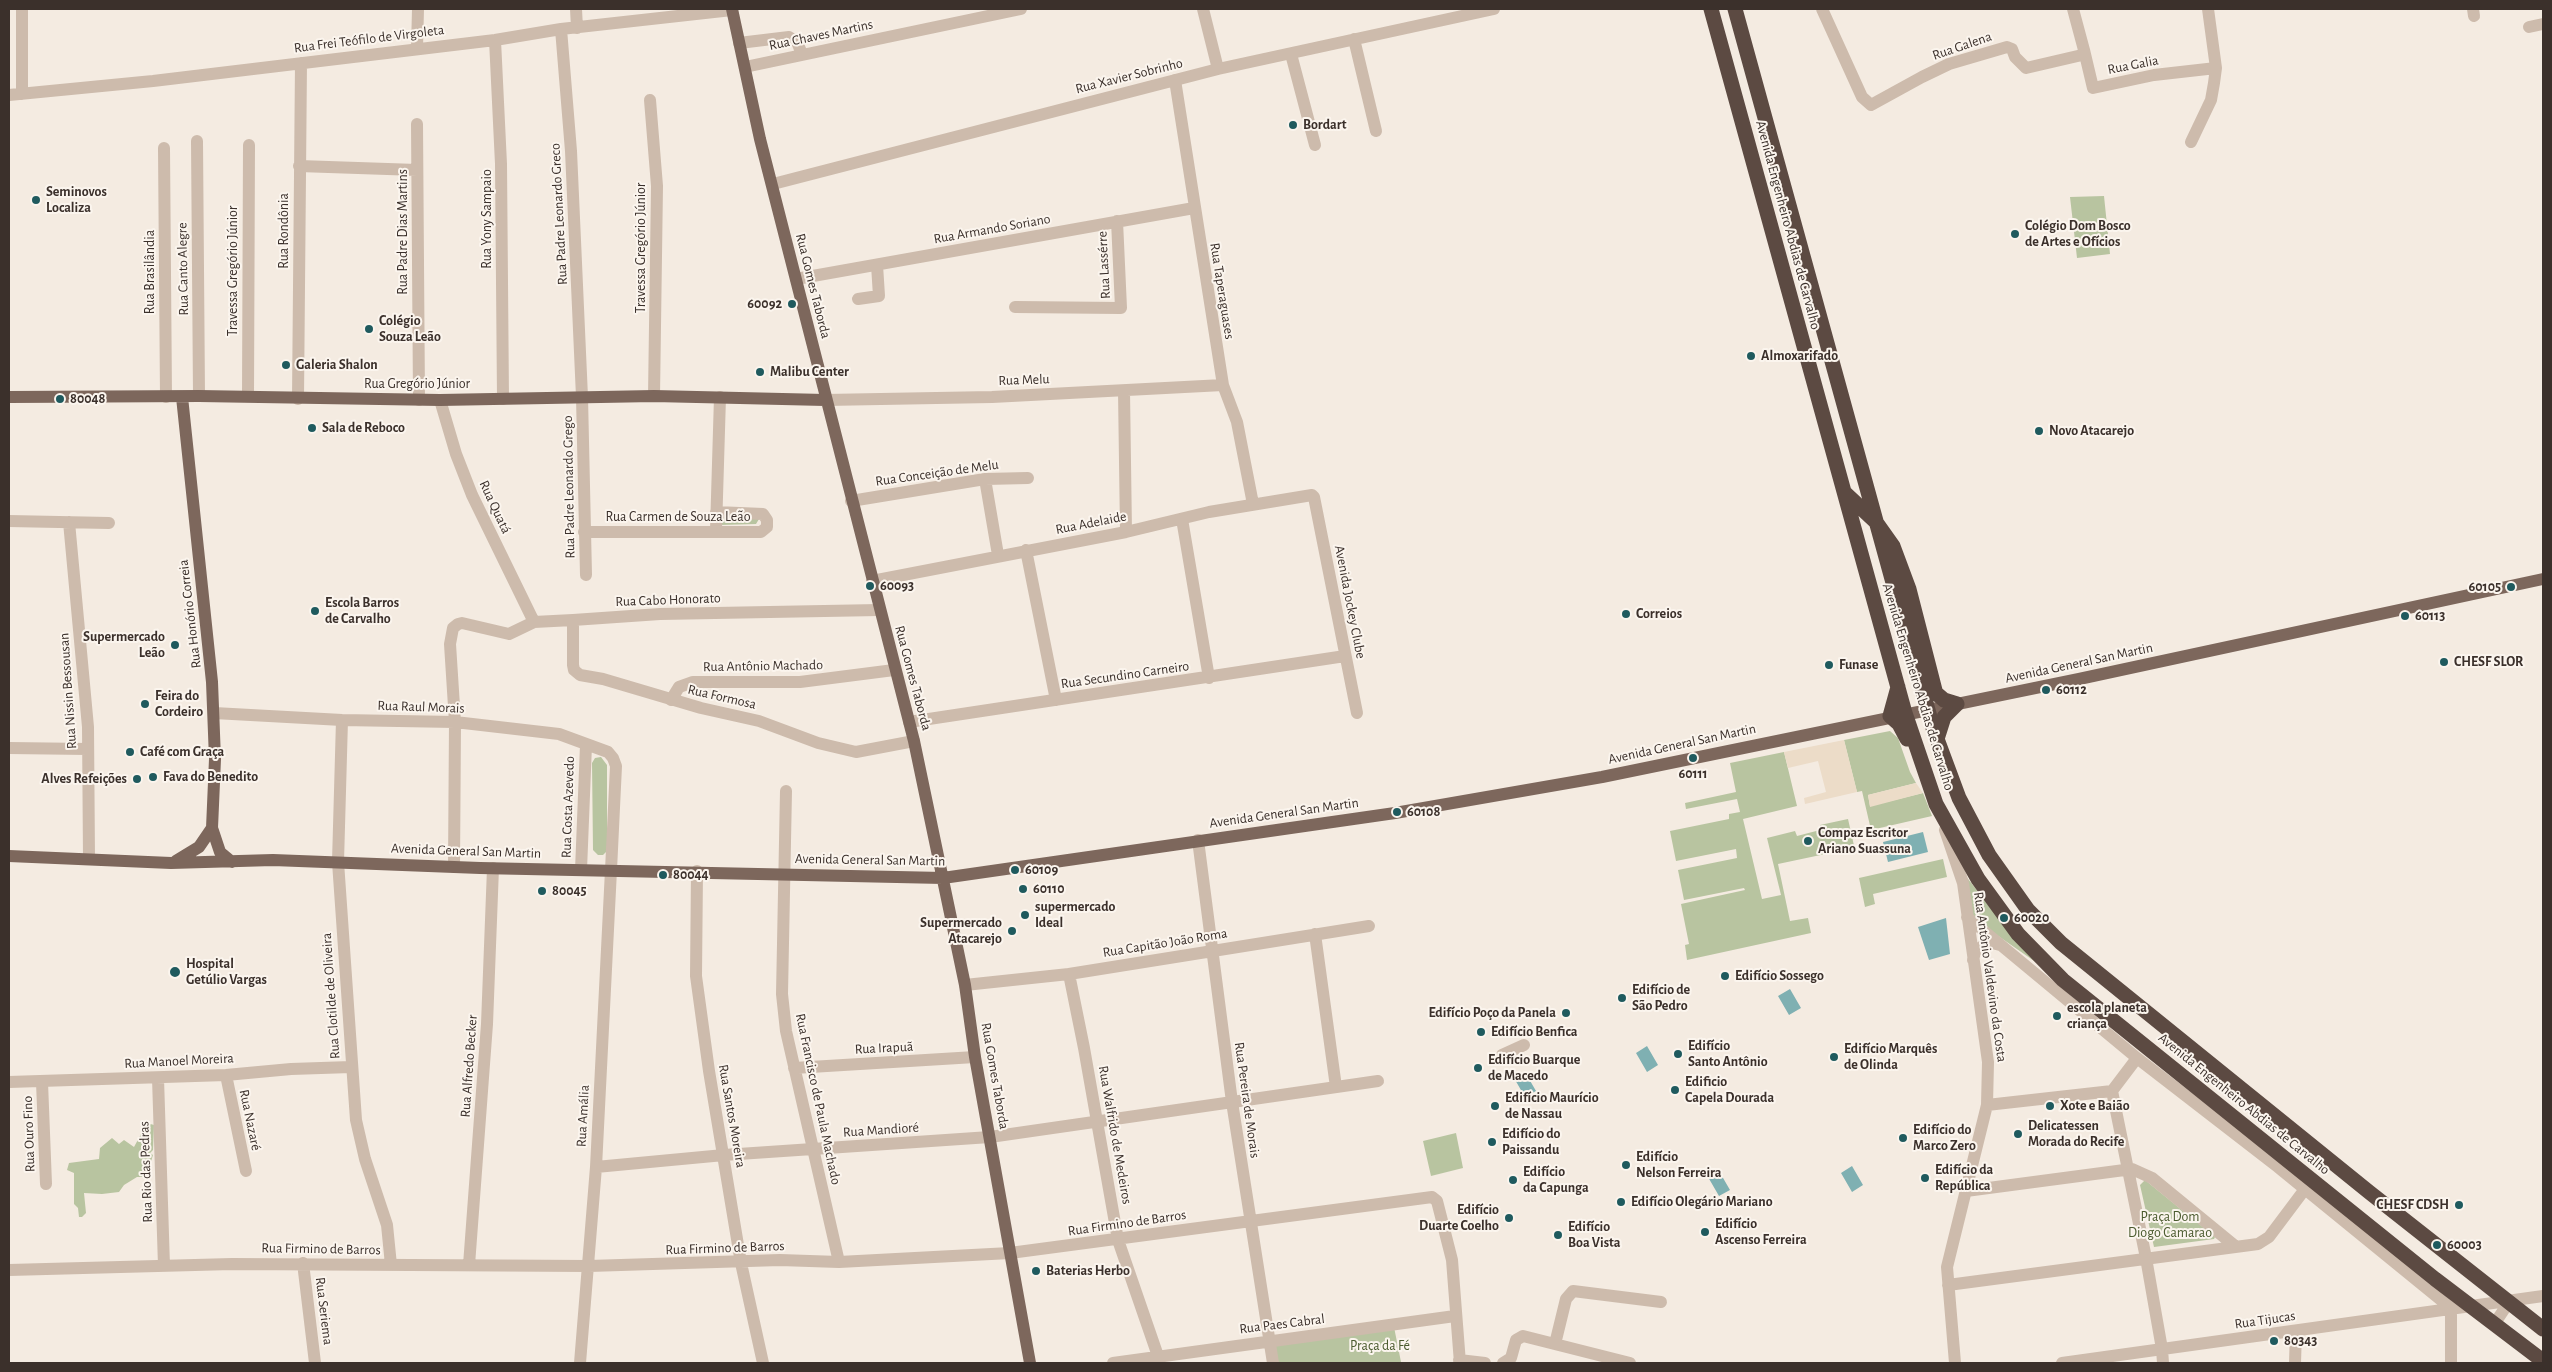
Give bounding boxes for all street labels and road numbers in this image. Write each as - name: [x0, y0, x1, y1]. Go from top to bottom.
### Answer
- street label: Rua Chaves Martins: [767, 16, 875, 54]
- street label: Rua Frei Teófilo de Virgoleta: [293, 21, 445, 57]
- street label: Rua Galena: [1930, 28, 1994, 64]
- street label: Rua Galia: [2106, 52, 2160, 78]
- street label: Rua Xavier Sobrinho: [1074, 55, 1184, 97]
- street label: Avenida Engenheiro Abdias de Carvalho: [1752, 119, 1824, 331]
- street label: Rua Padre Leonardo Greco: [547, 143, 571, 285]
- street label: Rua Padre Dias Martins: [395, 169, 411, 295]
- street label: Rua Yony Sampaio: [479, 169, 495, 269]
- street label: Travessa Gregório Júnior: [633, 183, 649, 313]
- street label: Rua Rondônia: [276, 193, 292, 269]
- street label: Travessa Gregório Júnior: [225, 206, 241, 336]
- street label: Rua Armando Soriano: [932, 210, 1052, 248]
- street label: Rua Canto Alegre: [174, 222, 192, 316]
- street label: Rua Brasilândia: [142, 230, 158, 314]
- street label: Rua Lassérre: [1094, 231, 1114, 299]
- street label: Rua Gomes Taborda: [792, 232, 834, 340]
- street label: Rua Taperaguases: [1206, 242, 1238, 340]
- street label: Rua Melu: [998, 371, 1050, 389]
- street label: Rua Gregório Júnior: [364, 376, 470, 392]
- street label: Rua Padre Leonardo Grego: [559, 415, 579, 559]
- street label: Rua Conceição de Melu: [874, 456, 1000, 490]
- street label: Rua Quatá: [475, 478, 515, 536]
- street label: Rua Adelaide: [1054, 508, 1128, 538]
- street label: Rua Carmen de Souza Leão: [605, 509, 751, 525]
- street label: Avenida Jockey Clube: [1331, 544, 1369, 660]
- street label: Rua Honório Correia: [175, 559, 205, 669]
- street label: Avenida Engenheiro Abdias de Carvalho: [1878, 581, 1958, 793]
- street label: Rua Cabo Honorato: [615, 590, 721, 610]
- street label: Rua Gomes Taborda: [891, 624, 935, 732]
- street label: Rua Nissin Bessousan: [56, 632, 80, 750]
- street label: Avenida General San Martin: [2004, 639, 2154, 687]
- street label: Rua Antônio Machado: [703, 657, 823, 675]
- street label: Rua Secundino Carneiro: [1060, 658, 1190, 692]
- street label: Rua Formosa: [686, 681, 758, 713]
- street label: Rua Raul Morais: [377, 697, 465, 717]
- street label: Avenida General San Martin: [1607, 720, 1757, 768]
- street label: Rua Costa Azevedo: [558, 756, 578, 858]
- street label: Avenida General San Martin: [1208, 794, 1360, 832]
- street label: Avenida General San Martin: [390, 840, 542, 862]
- street label: Avenida General San Martin: [795, 850, 945, 870]
- street label: Rua Antônio Valdevino da Costa: [1970, 891, 2010, 1063]
- street label: Rua Capitão João Roma: [1101, 925, 1229, 961]
- street label: Rua Clotilde de Oliveira: [318, 932, 344, 1060]
- street label: Rua Francisco de Paula Machado: [792, 1012, 844, 1186]
- street label: Rua Alfredo Becker: [457, 1014, 481, 1118]
- street label: Rua Gomes Taborda: [977, 1021, 1013, 1131]
- street label: Avenida Engenheiro Abdias de Carvalho: [2155, 1030, 2333, 1178]
- street label: Rua Irapuã: [854, 1038, 914, 1058]
- street label: Rua Pereira de Morais: [1231, 1041, 1263, 1159]
- street label: Rua Manoel Moreira: [124, 1050, 234, 1072]
- street label: Rua Santos Moreira: [715, 1063, 749, 1169]
- street label: Rua Walfrido de Medeiros: [1095, 1064, 1135, 1206]
- street label: Rua Amália: [573, 1084, 593, 1148]
- street label: Rua Nazaré: [235, 1088, 265, 1152]
- street label: Rua Ouro Fino: [19, 1095, 39, 1173]
- street label: Rua Mandioré: [842, 1119, 920, 1141]
- street label: Rua Rio das Pedras: [136, 1121, 156, 1223]
- street label: Rua Firmino de Barros: [1067, 1206, 1187, 1240]
- street label: Rua Firmino de Barros: [665, 1238, 785, 1258]
- street label: Rua Firmino de Barros: [261, 1240, 381, 1258]
- street label: Rua Seriema: [312, 1276, 336, 1346]
- street label: Rua Tijucas: [2233, 1307, 2297, 1333]
- street label: Rua Paes Cabral: [1238, 1310, 1326, 1338]

